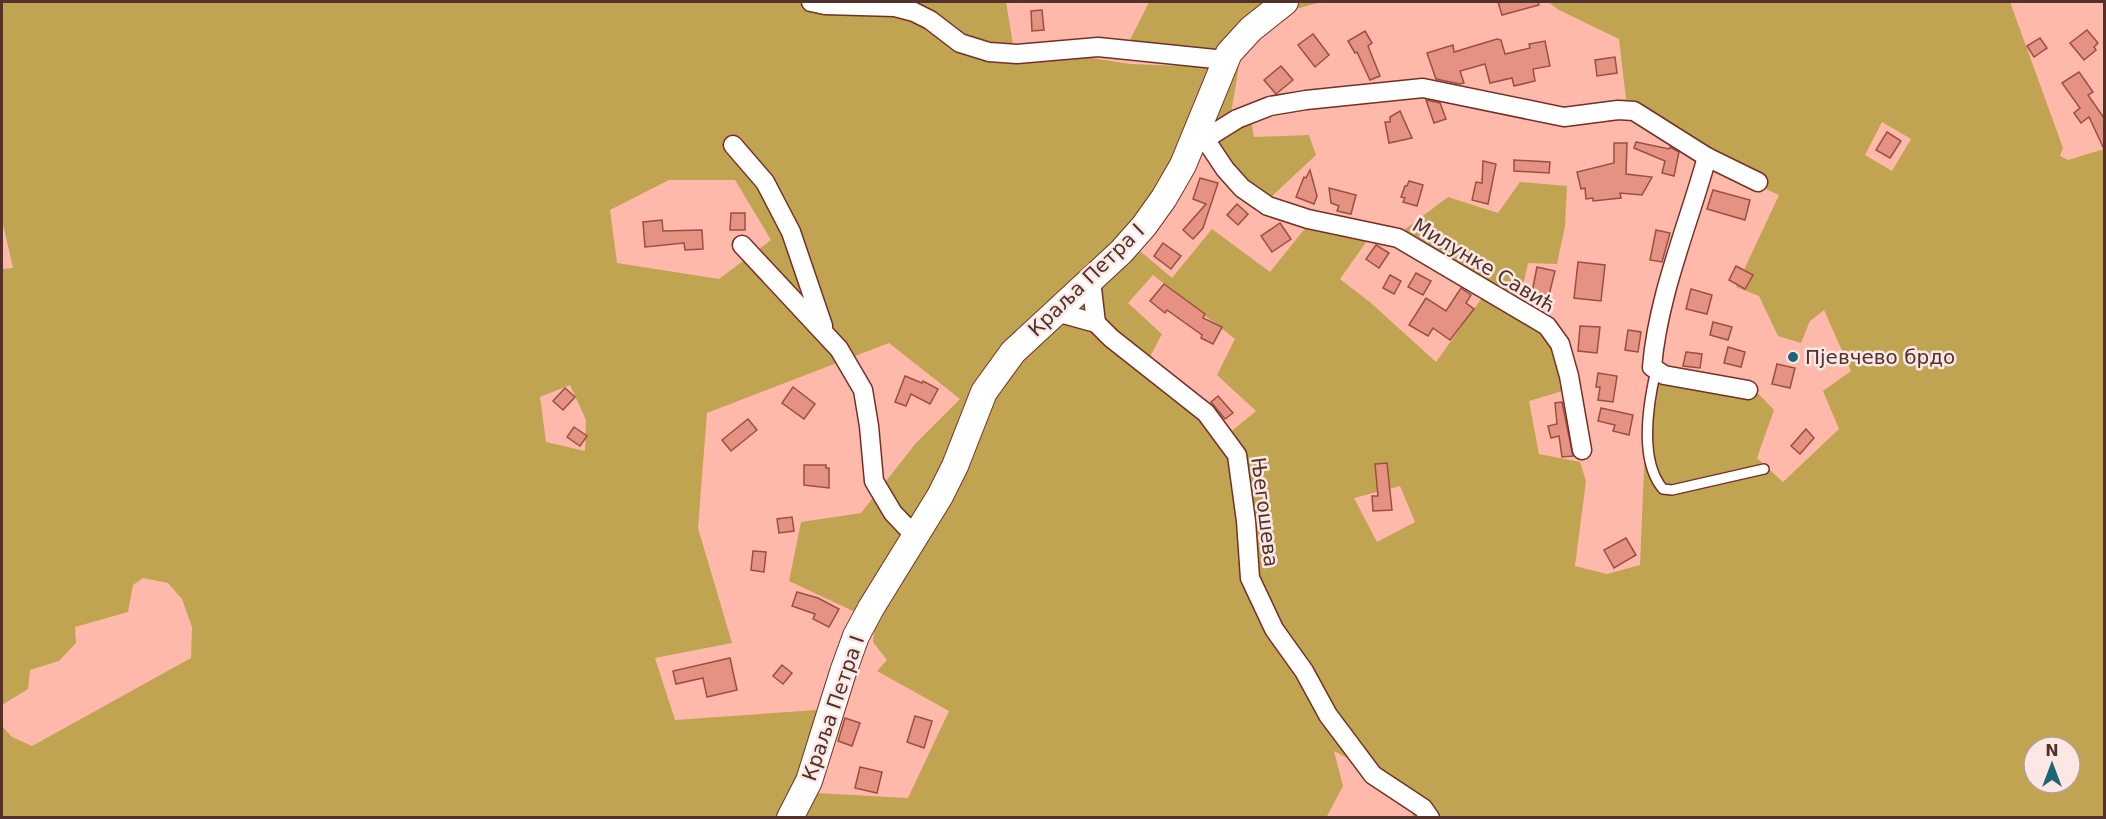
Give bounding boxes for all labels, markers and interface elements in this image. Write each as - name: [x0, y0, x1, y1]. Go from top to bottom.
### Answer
- street label: Милунке Савић: [1408, 213, 1560, 317]
- street label: Краља Петра I: [1023, 219, 1149, 341]
- place label: Пјевчево брдо: [1805, 345, 1955, 369]
- marker: Пјевчево брдо: [1786, 350, 1800, 364]
- street label: Његошева: [1246, 456, 1284, 568]
- street label: Краља Петра I: [797, 632, 869, 784]
- north arrow: [2022, 735, 2082, 795]
- text: N: [2045, 741, 2059, 760]

